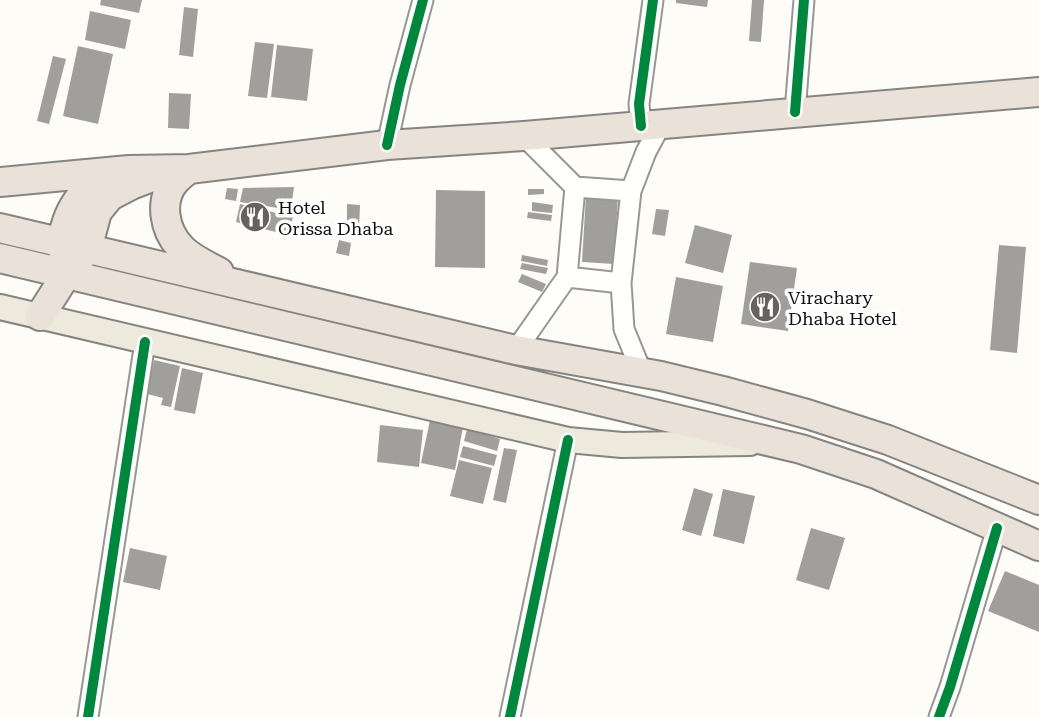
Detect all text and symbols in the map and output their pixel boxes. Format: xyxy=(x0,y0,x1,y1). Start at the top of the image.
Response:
place label: Hotel Orissa Dhaba xyxy=(278,197,393,239)
restaurant icon: Hotel Orissa Dhaba xyxy=(238,200,272,234)
place label: Virachary Dhaba Hotel xyxy=(788,287,897,329)
restaurant icon: Virachary Dhaba Hotel xyxy=(748,290,782,324)

